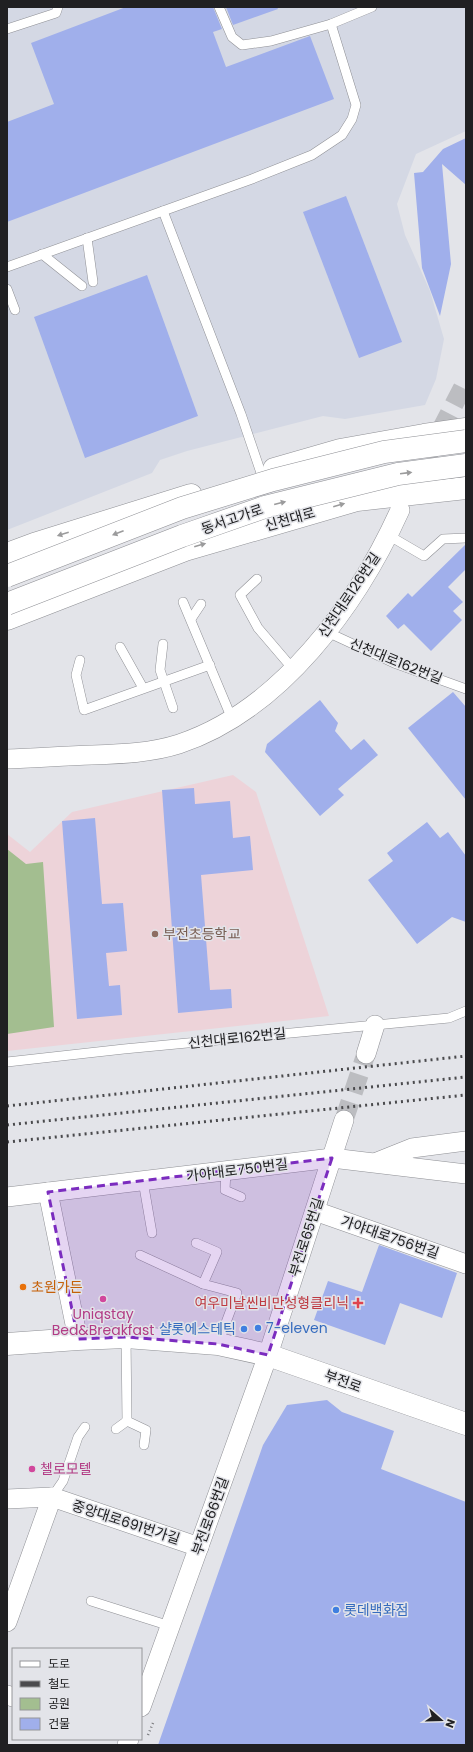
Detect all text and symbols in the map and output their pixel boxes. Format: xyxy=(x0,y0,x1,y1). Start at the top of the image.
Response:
one-way arrow xyxy=(400,469,412,476)
street label: 동서고가로 xyxy=(198,499,266,539)
one-way arrow xyxy=(274,500,286,506)
street label: 신천대로 xyxy=(262,502,318,536)
one-way arrow xyxy=(333,502,345,508)
one-way arrow xyxy=(113,530,124,536)
one-way arrow xyxy=(57,532,69,538)
one-way arrow xyxy=(195,542,207,548)
street label: 신천대로126번길 xyxy=(313,548,385,642)
street label: 신천대로162번길 xyxy=(346,633,446,689)
place label: 부전초등학교 xyxy=(163,924,240,944)
marker: 부전초등학교 xyxy=(150,929,160,939)
street label: 신천대로162번길 xyxy=(187,1023,287,1053)
street label: 가야대로750번길 xyxy=(185,1154,289,1186)
street label: 부전로65번길 xyxy=(284,1195,328,1279)
street label: 가야대로756번길 xyxy=(338,1211,442,1263)
place label: 초원가든 xyxy=(31,1277,83,1297)
marker: 초원가든 xyxy=(18,1282,28,1292)
place label: 여우미날씬비만성형클리닉 xyxy=(194,1293,349,1313)
marker: Uniqstay Bed&Breakfast xyxy=(98,1294,108,1304)
marker: 여우미날씬비만성형클리닉 xyxy=(352,1297,364,1309)
place label: Uniqstay Bed&Breakfast xyxy=(52,1304,154,1340)
place label: 7-eleven xyxy=(266,1318,328,1338)
place label: 샬롯에스테틱 xyxy=(159,1319,236,1339)
marker: 7-eleven xyxy=(253,1323,263,1333)
marker: 샬롯에스테틱 xyxy=(239,1324,249,1334)
street label: 부전로 xyxy=(321,1365,365,1397)
place label: 첼로모텔 xyxy=(40,1459,92,1479)
marker: 첼로모텔 xyxy=(27,1464,37,1474)
street label: 부전로66번길 xyxy=(187,1474,233,1558)
street label: 중앙대로691번가길 xyxy=(69,1495,183,1549)
place label: 롯데백화점 xyxy=(344,1600,408,1620)
marker: 롯데백화점 xyxy=(331,1605,341,1615)
legend xyxy=(12,1648,142,1740)
text: 도로 xyxy=(48,1655,70,1672)
text: 철도 xyxy=(48,1675,70,1692)
text: 공원 xyxy=(48,1695,70,1712)
north arrow xyxy=(421,1700,461,1740)
text: 건물 xyxy=(48,1715,70,1732)
text: N xyxy=(441,1717,459,1730)

